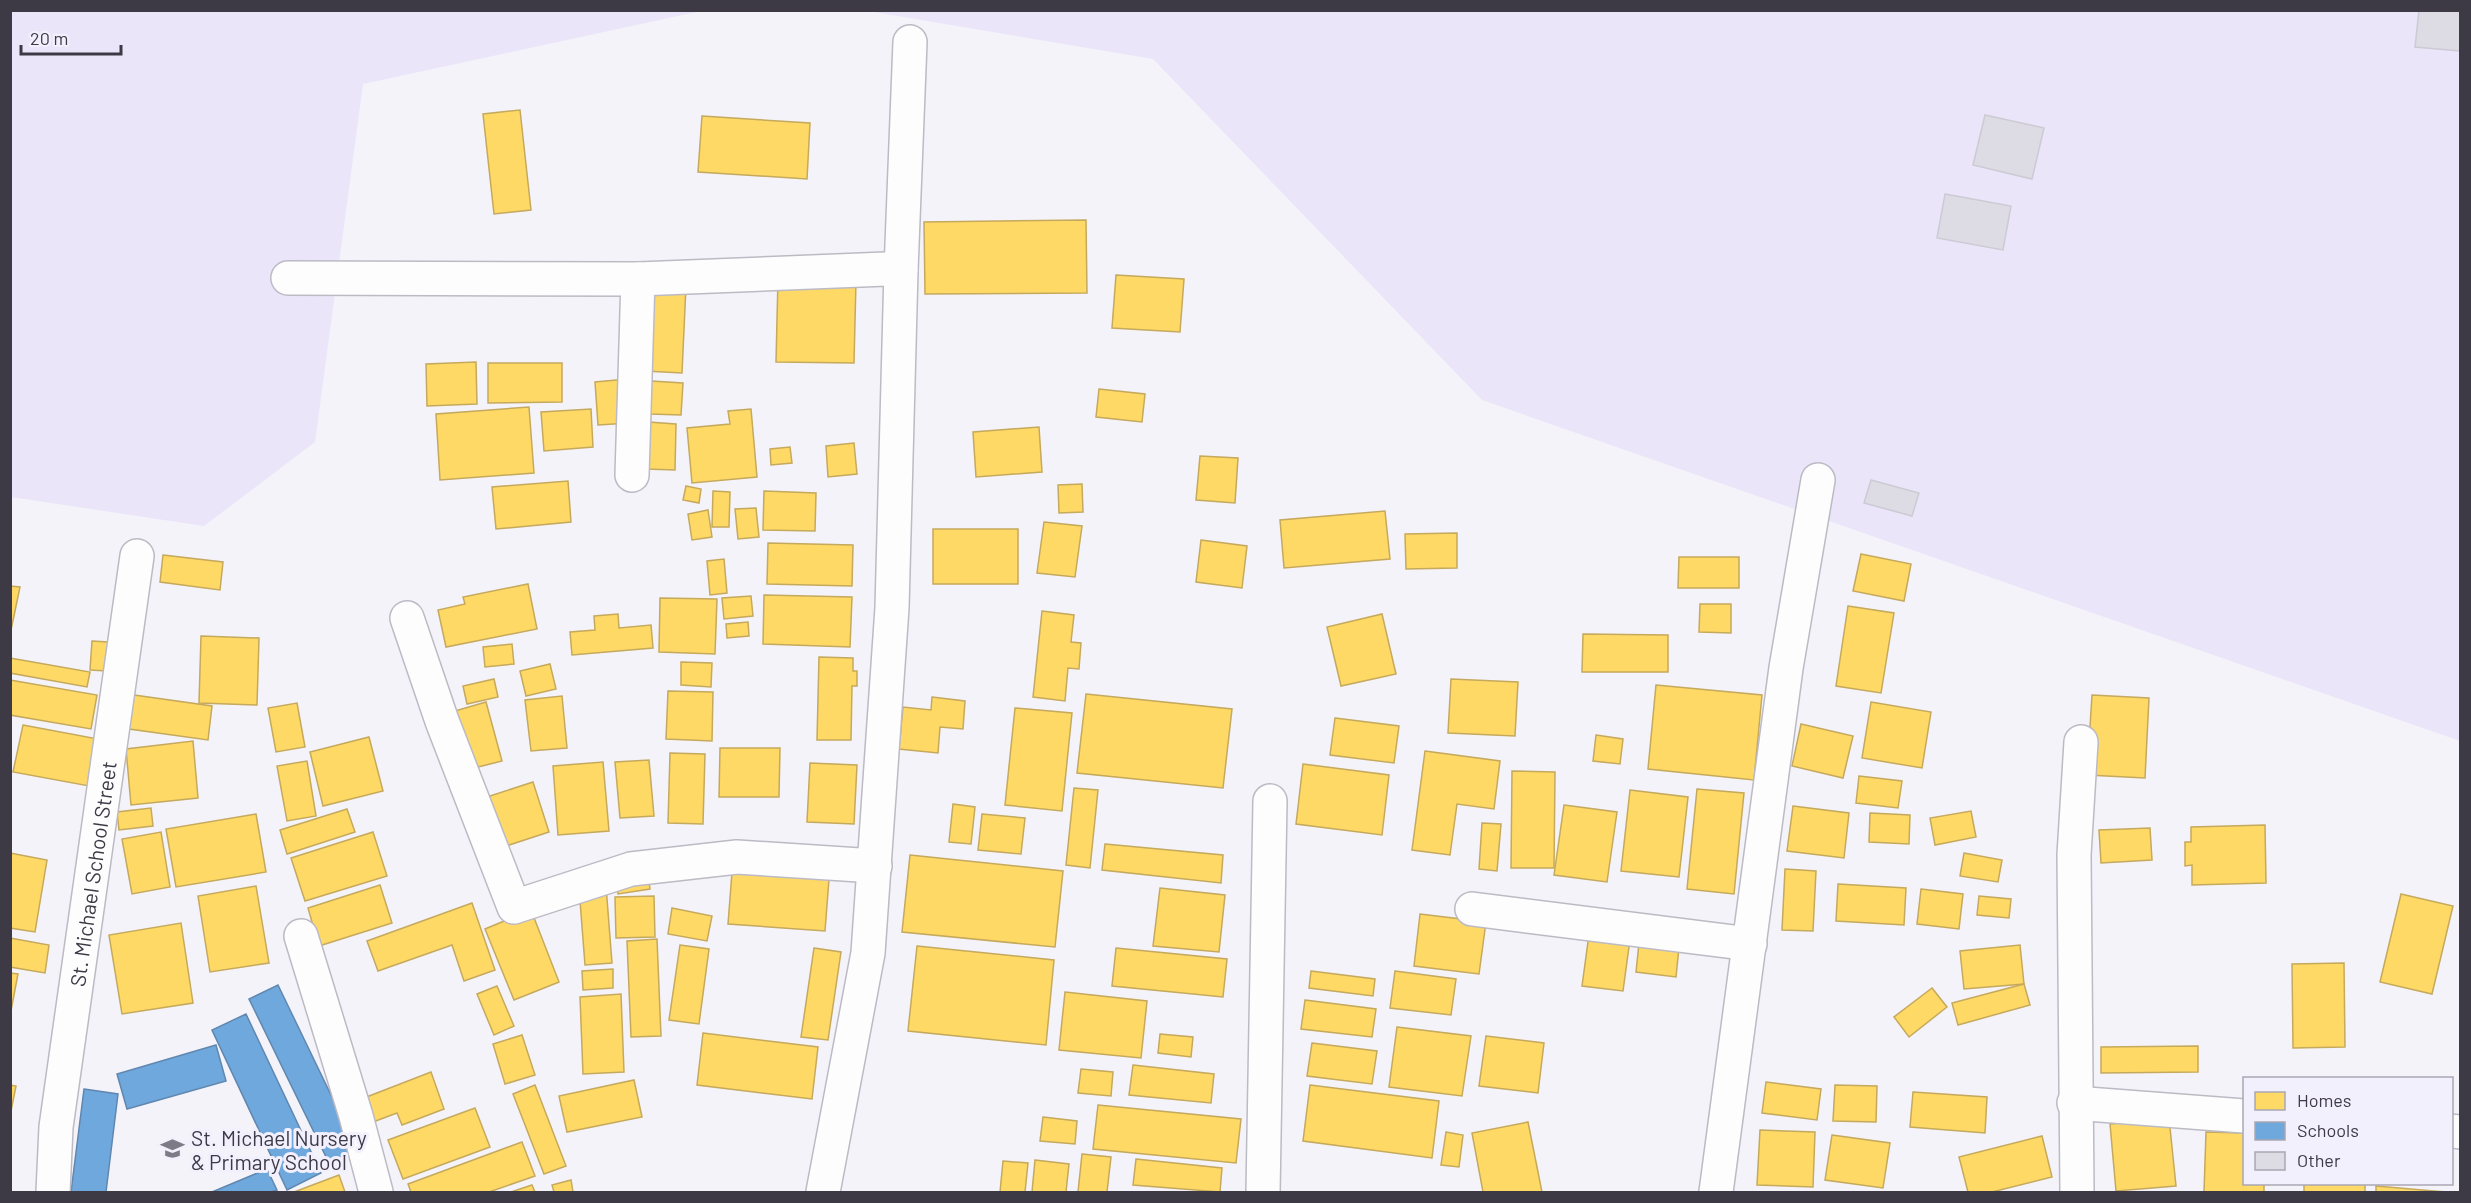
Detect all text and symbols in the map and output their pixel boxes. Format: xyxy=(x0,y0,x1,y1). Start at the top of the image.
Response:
scale bar xyxy=(21,18,122,56)
text: 20 m xyxy=(30,27,68,49)
street label: St. Michael School Street xyxy=(64,759,120,988)
legend xyxy=(2243,1077,2453,1185)
text: Homes xyxy=(2297,1089,2351,1111)
text: Schools xyxy=(2297,1119,2359,1141)
place label: St. Michael Nursery & Primary School xyxy=(191,1125,367,1174)
school or university icon: St. Michael Nursery & Primary School xyxy=(160,1136,186,1162)
text: Other xyxy=(2297,1149,2341,1171)

